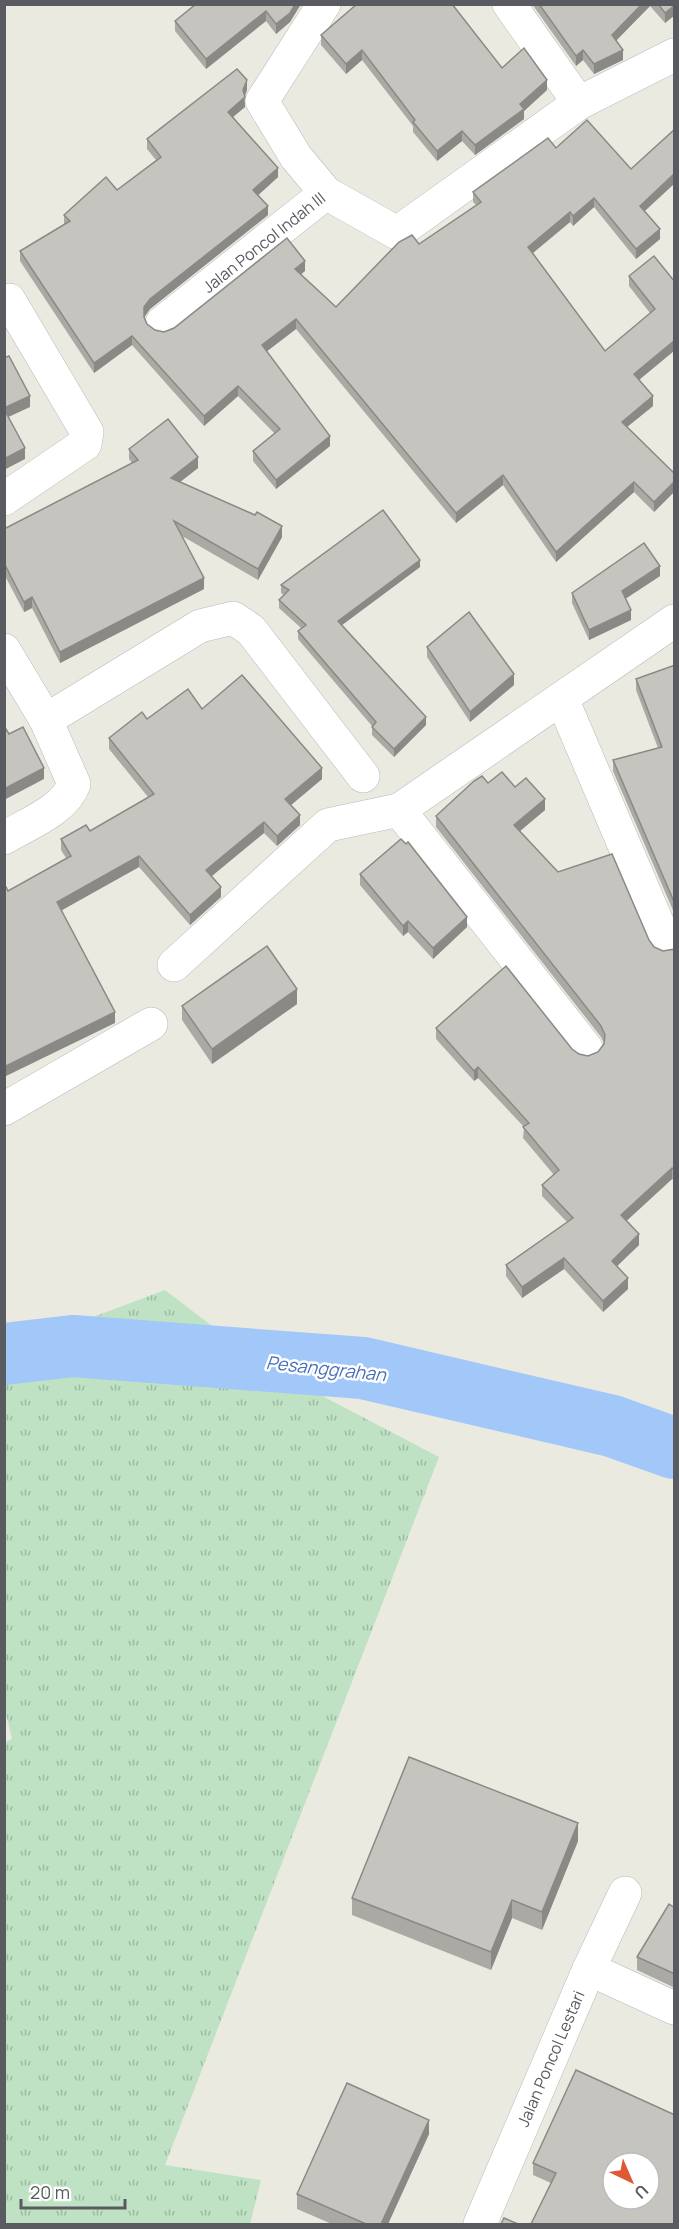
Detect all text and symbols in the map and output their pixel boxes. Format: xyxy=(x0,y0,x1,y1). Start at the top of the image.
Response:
street label: Jalan Poncol Indah III xyxy=(198,187,330,298)
water label: Pesanggrahan xyxy=(265,1350,388,1386)
street label: Jalan Poncol Lestari xyxy=(512,1987,590,2130)
north arrow xyxy=(601,2151,661,2211)
scale bar xyxy=(21,2172,124,2210)
text: 20 m xyxy=(30,2180,70,2204)
text: U xyxy=(630,2180,653,2204)

